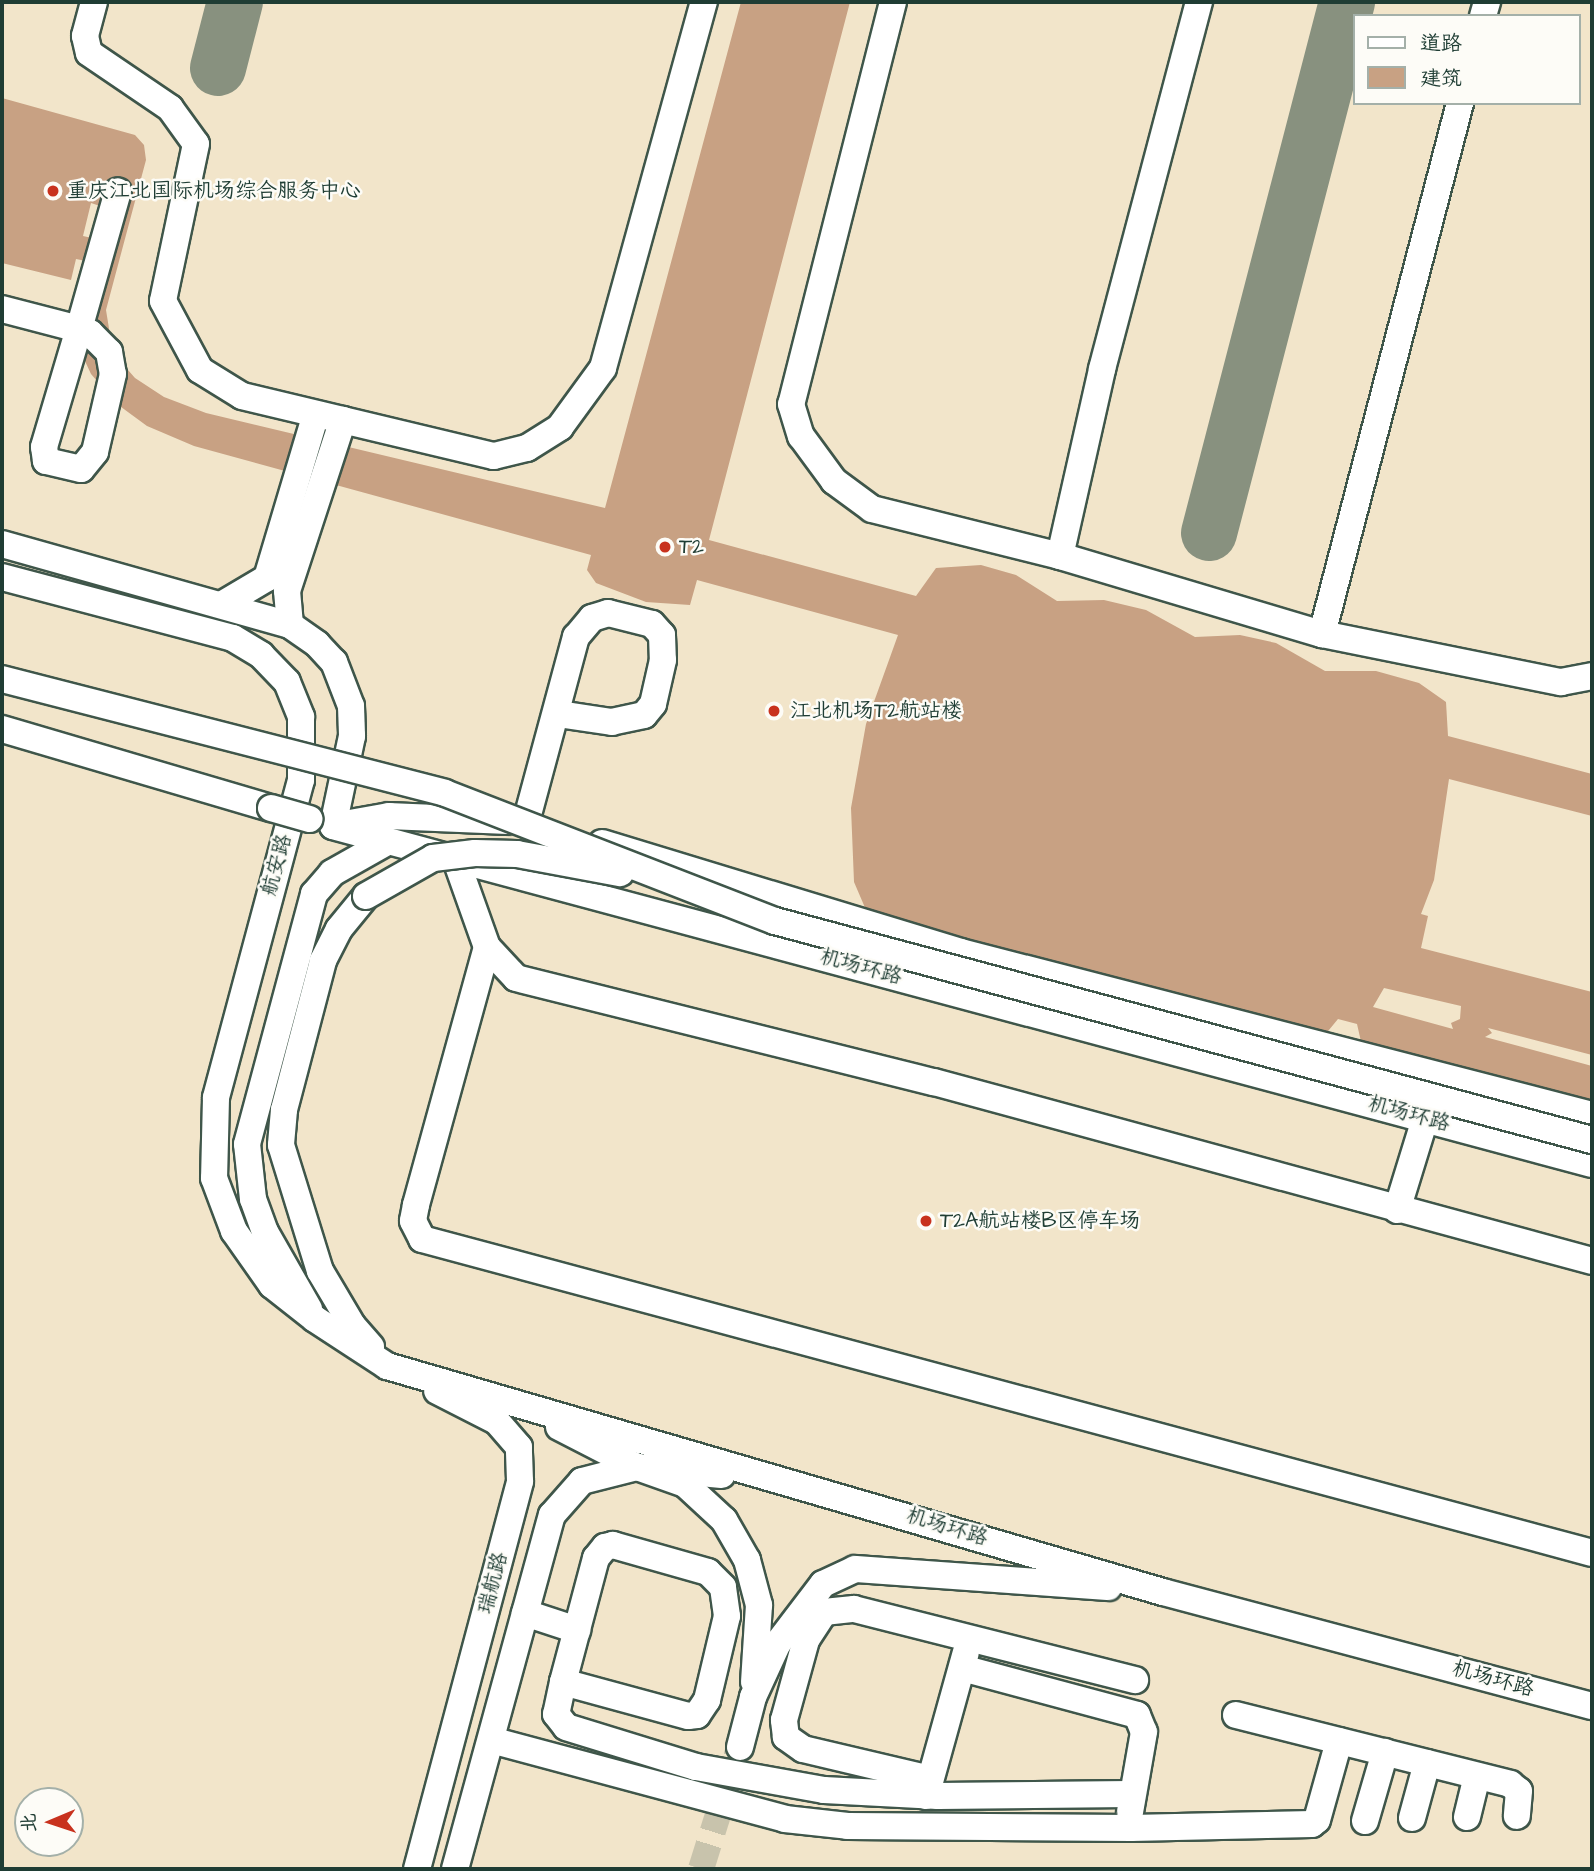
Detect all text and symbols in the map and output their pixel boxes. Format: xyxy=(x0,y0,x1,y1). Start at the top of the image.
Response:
legend xyxy=(1352,14,1580,105)
text: 道路 xyxy=(1420,29,1462,58)
text: 建筑 xyxy=(1420,64,1462,93)
place label: 重庆江北国际机场综合服务中心 xyxy=(67,178,361,204)
marker: 重庆江北国际机场综合服务中心 xyxy=(45,183,61,199)
place label: T2 xyxy=(679,534,704,560)
marker: T2 xyxy=(657,539,673,555)
place label: 江北机场T2航站楼 xyxy=(790,698,962,724)
marker: 江北机场T2航站楼 xyxy=(764,701,784,721)
street label: 航安路 xyxy=(257,831,297,899)
street label: 机场环路 xyxy=(817,944,905,990)
street label: 机场环路 xyxy=(1365,1091,1453,1137)
place label: T2A航站楼B区停车场 xyxy=(940,1208,1140,1234)
marker: T2A航站楼B区停车场 xyxy=(918,1213,934,1229)
street label: 机场环路 xyxy=(903,1503,991,1551)
street label: 瑞航路 xyxy=(473,1549,513,1617)
street label: 机场环路 xyxy=(1449,1656,1537,1702)
north arrow xyxy=(14,1787,84,1857)
text: 北 xyxy=(16,1813,43,1833)

